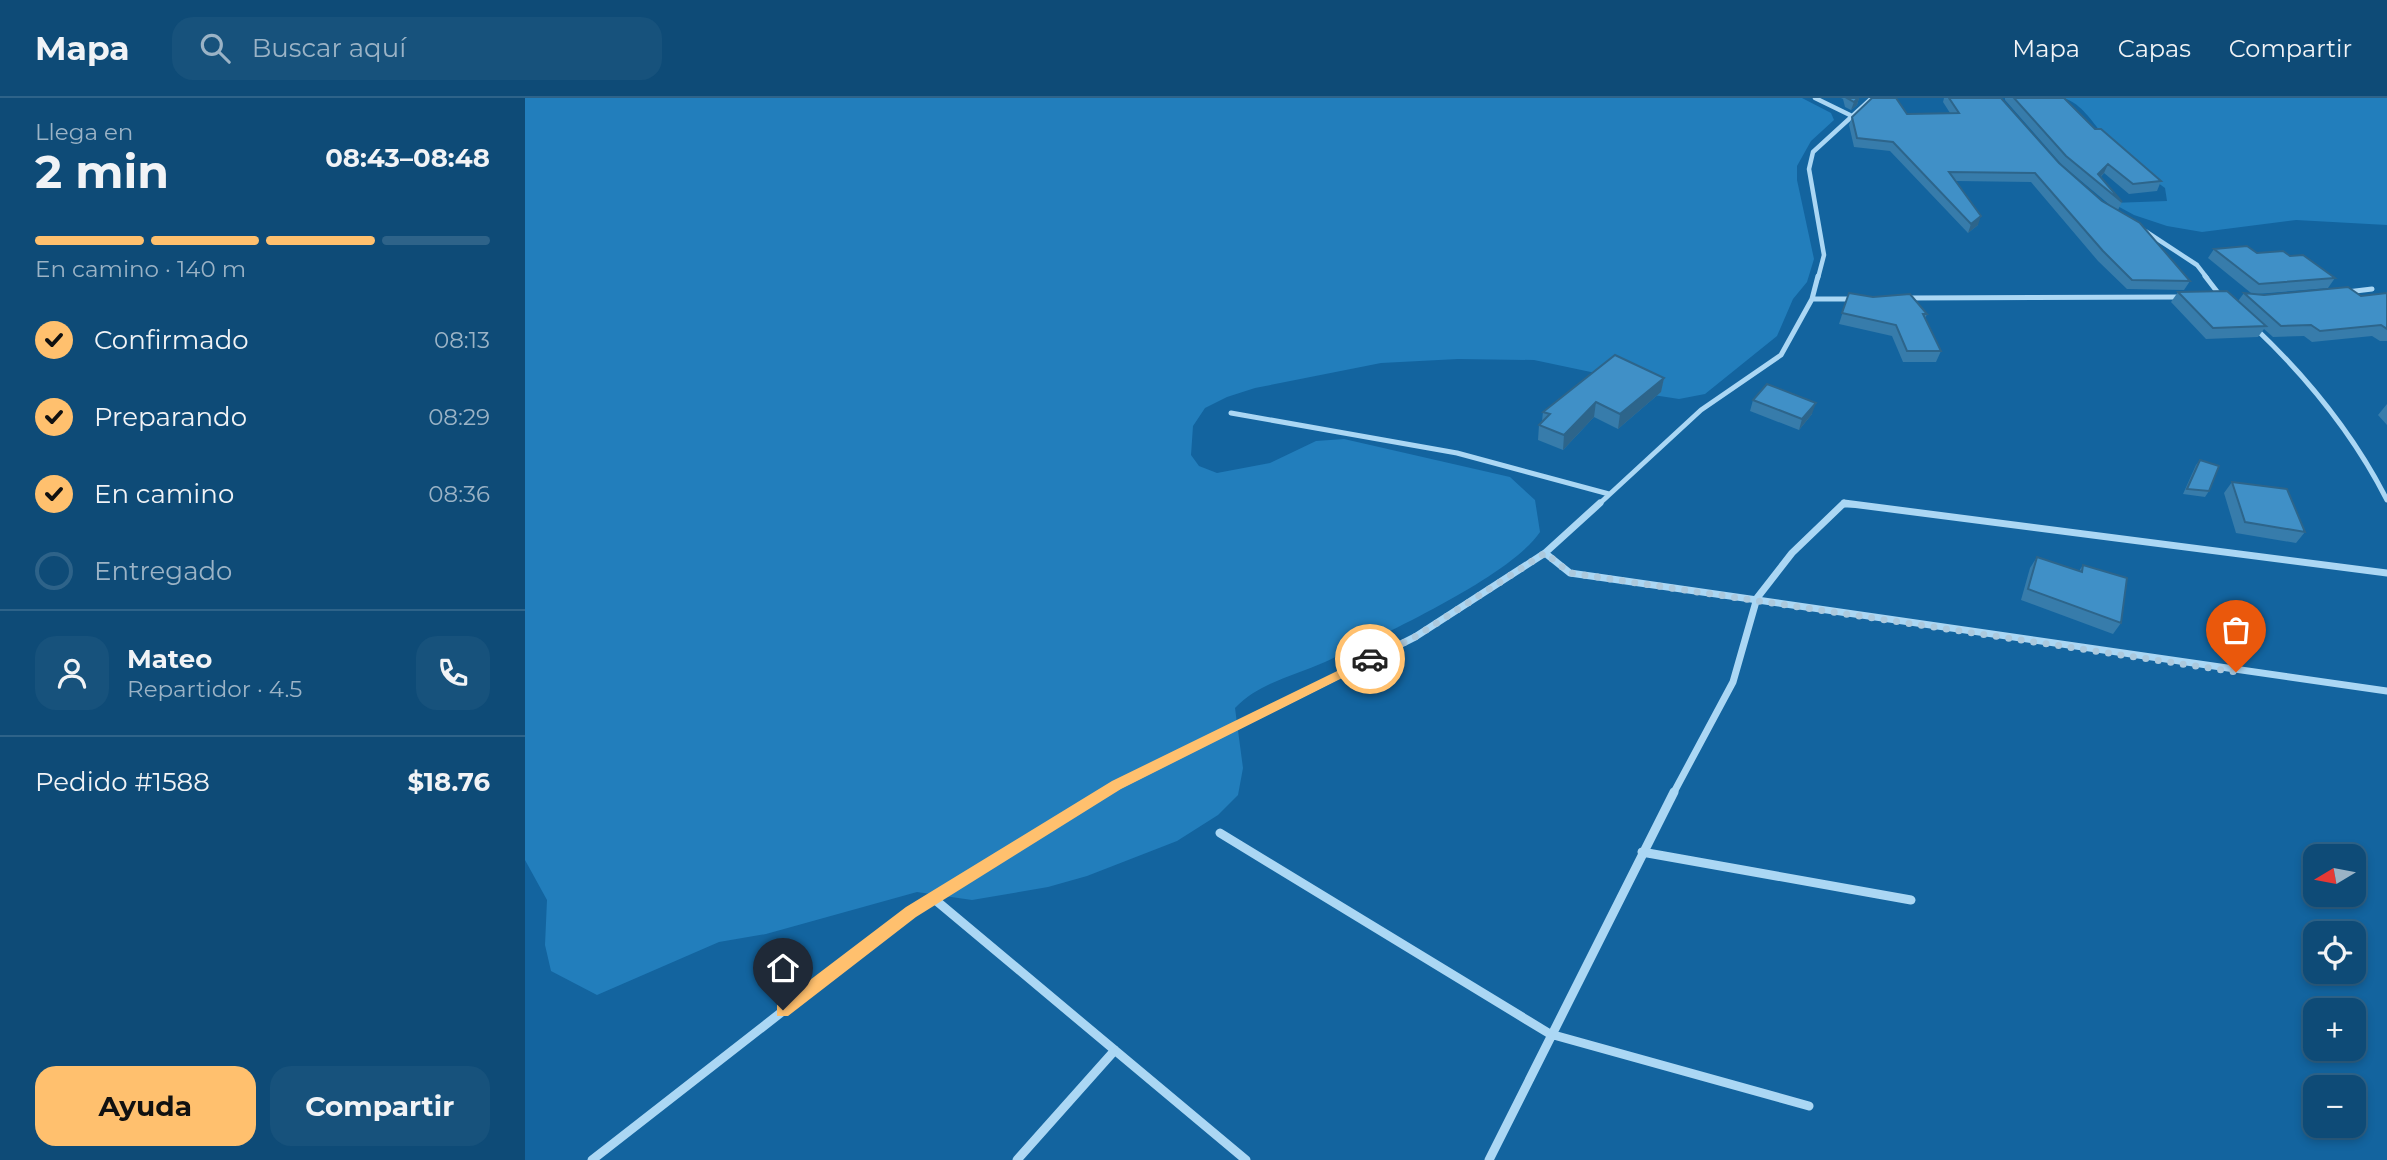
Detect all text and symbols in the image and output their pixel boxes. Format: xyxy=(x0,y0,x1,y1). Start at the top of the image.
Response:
search box xyxy=(172,17,662,80)
text: Mapa xyxy=(35,28,130,68)
icon: search xyxy=(196,29,234,67)
text: Buscar aquí xyxy=(252,32,406,64)
text: Mapa xyxy=(2012,34,2080,63)
text: Capas xyxy=(2118,34,2191,63)
text: Compartir xyxy=(2229,34,2352,63)
text: Llega en xyxy=(35,118,133,146)
text: 08:43–08:48 xyxy=(325,142,490,174)
text: 2 min xyxy=(35,143,169,200)
text: En camino · 140 m xyxy=(35,255,246,283)
icon: check xyxy=(35,321,73,359)
text: Confirmado xyxy=(94,324,249,356)
text: 08:13 xyxy=(434,326,490,354)
icon: check xyxy=(35,398,73,436)
text: Preparando xyxy=(94,401,247,433)
text: 08:29 xyxy=(428,403,490,431)
icon: check xyxy=(35,475,73,513)
text: En camino xyxy=(94,478,234,510)
text: 08:36 xyxy=(428,480,490,508)
text: Entregado xyxy=(94,555,232,587)
pin xyxy=(2206,600,2266,672)
icon: bag xyxy=(2217,611,2255,649)
courier xyxy=(1335,624,1405,694)
button: person xyxy=(35,636,109,710)
button: phone xyxy=(416,636,490,710)
icon: car xyxy=(1351,640,1389,678)
text: Mateo xyxy=(127,643,212,675)
text: Repartidor · 4.5 xyxy=(127,675,302,703)
text: Pedido #1588 xyxy=(35,766,210,798)
text: $18.76 xyxy=(408,766,490,798)
north arrow xyxy=(2303,844,2366,906)
map controls xyxy=(2303,844,2366,1138)
button: locate xyxy=(2303,921,2366,984)
pin xyxy=(753,938,813,1010)
icon: home xyxy=(764,949,802,987)
button: + xyxy=(2303,998,2366,1061)
button: Ayuda xyxy=(35,1066,256,1146)
button: Compartir xyxy=(270,1066,490,1146)
button: − xyxy=(2303,1075,2366,1138)

